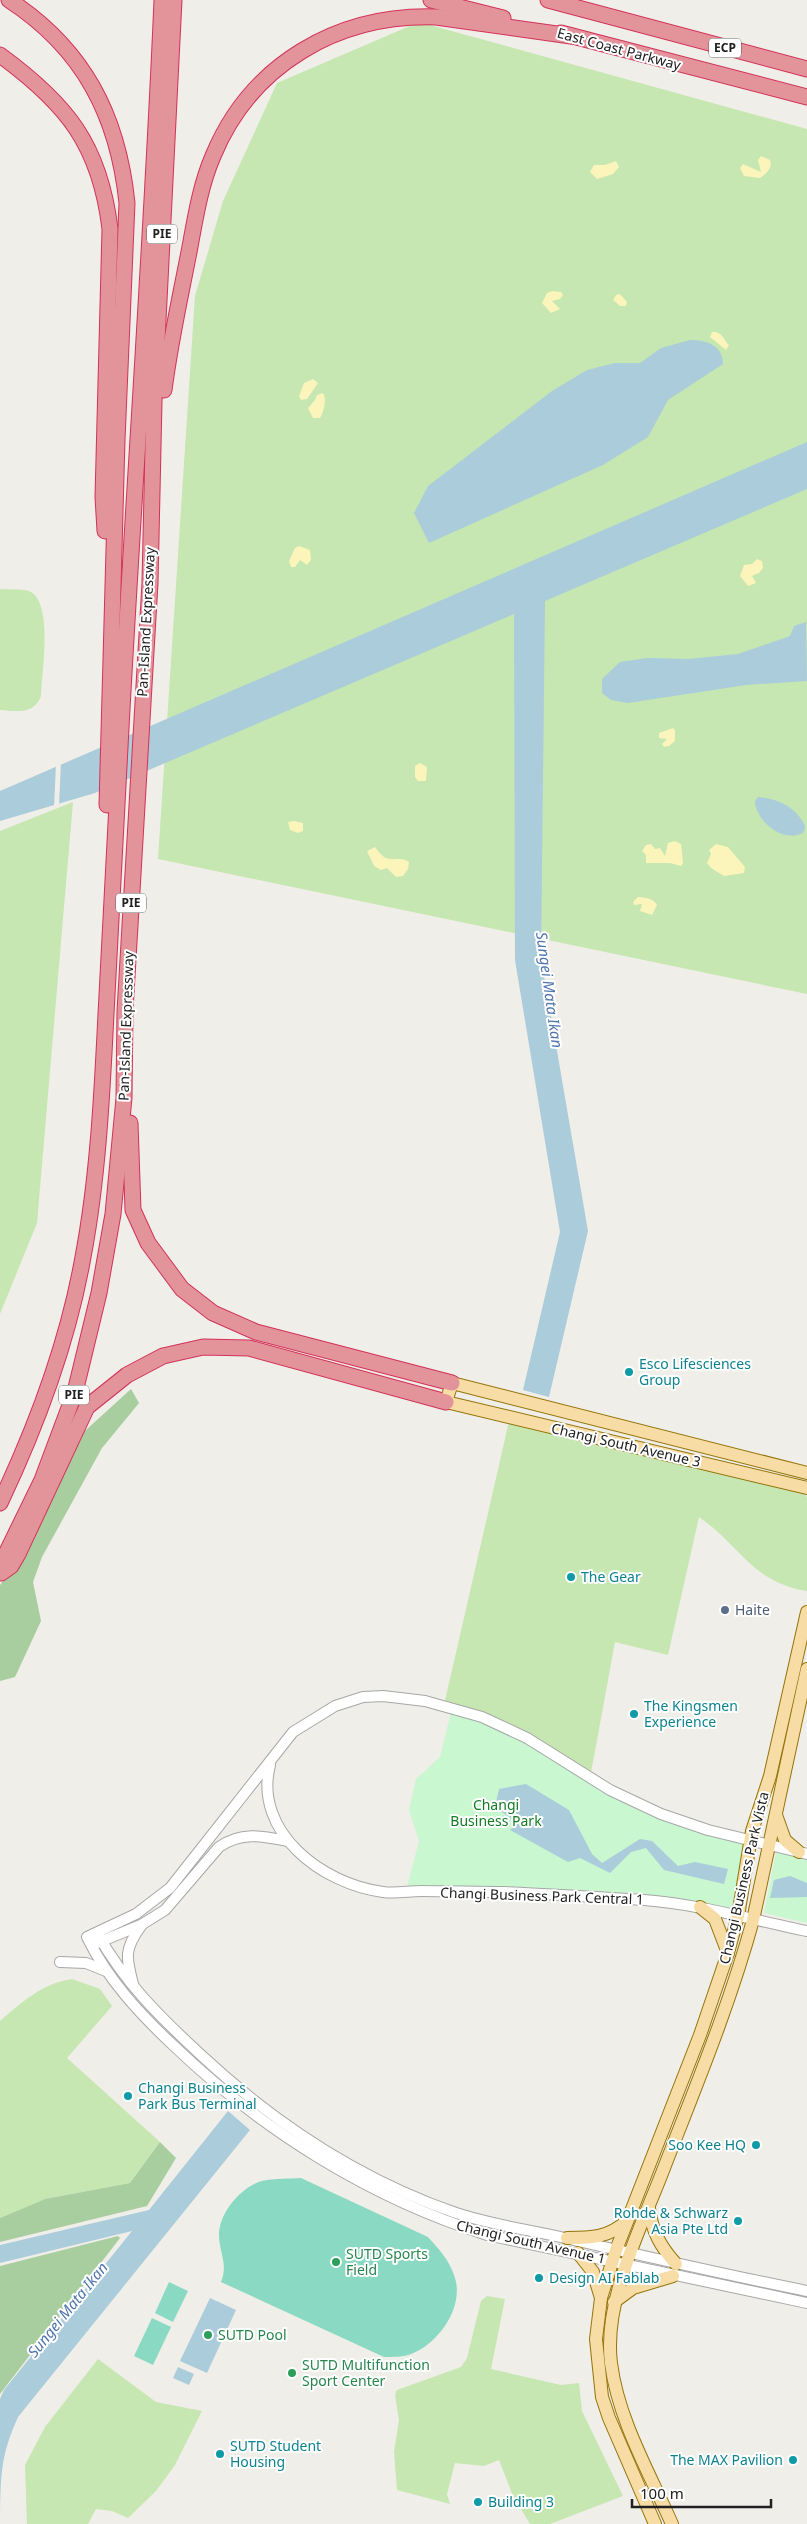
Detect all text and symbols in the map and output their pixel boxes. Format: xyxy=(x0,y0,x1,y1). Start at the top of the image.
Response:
street label: East Coast Parkway xyxy=(555,23,684,74)
road number: ECP xyxy=(709,38,741,58)
road number: PIE xyxy=(147,224,177,243)
street label: Pan-Island Expressway xyxy=(132,546,159,697)
road number: PIE xyxy=(116,894,146,912)
water label: Sungei Mata Ikan xyxy=(532,931,568,1049)
street label: Pan-Island Expressway xyxy=(113,950,138,1101)
place label: Esco Lifesciences Group xyxy=(639,1354,751,1389)
marker: Esco Lifesciences Group xyxy=(623,1366,635,1378)
road number: PIE xyxy=(59,1386,89,1404)
street label: Changi South Avenue 3 xyxy=(550,1418,703,1471)
place label: The Gear xyxy=(581,1567,641,1586)
marker: The Gear xyxy=(565,1571,577,1583)
place label: Haite xyxy=(735,1600,770,1619)
marker: Haite xyxy=(719,1604,731,1616)
place label: The Kingsmen Experience xyxy=(644,1696,738,1731)
marker: The Kingsmen Experience xyxy=(628,1708,640,1720)
street label: Changi Business Park Vista xyxy=(714,1790,773,1966)
park label: Changi Business Park xyxy=(450,1795,542,1830)
street label: Changi Business Park Central 1 xyxy=(440,1882,644,1909)
place label: Changi Business Park Bus Terminal xyxy=(138,2078,257,2113)
marker: Changi Business Park Bus Terminal xyxy=(122,2090,134,2102)
place label: Soo Kee HQ xyxy=(668,2135,746,2154)
marker: Soo Kee HQ xyxy=(750,2139,762,2151)
place label: Rohde & Schwarz Asia Pte Ltd xyxy=(614,2203,728,2238)
street label: Changi South Avenue 1 xyxy=(455,2215,608,2268)
marker: Rohde & Schwarz Asia Pte Ltd xyxy=(732,2215,744,2227)
place label: SUTD Sports Field xyxy=(346,2244,428,2279)
marker: SUTD Sports Field xyxy=(330,2256,342,2268)
water label: Sungei Mata Ikan xyxy=(23,2258,112,2361)
place label: Design AI Fablab xyxy=(549,2268,659,2287)
marker: Design AI Fablab xyxy=(533,2272,545,2284)
place label: SUTD Pool xyxy=(218,2325,287,2344)
marker: SUTD Pool xyxy=(202,2329,214,2341)
place label: SUTD Multifunction Sport Center xyxy=(302,2355,430,2390)
marker: SUTD Multifunction Sport Center xyxy=(286,2367,298,2379)
place label: SUTD Student Housing xyxy=(230,2436,321,2471)
marker: SUTD Student Housing xyxy=(214,2448,226,2460)
place label: The MAX Pavilion xyxy=(670,2450,783,2469)
marker: The MAX Pavilion xyxy=(787,2454,799,2466)
scale bar xyxy=(632,2476,771,2508)
text: 100 m xyxy=(640,2483,684,2503)
place label: Building 3 xyxy=(488,2492,554,2511)
marker: Building 3 xyxy=(472,2496,484,2508)

